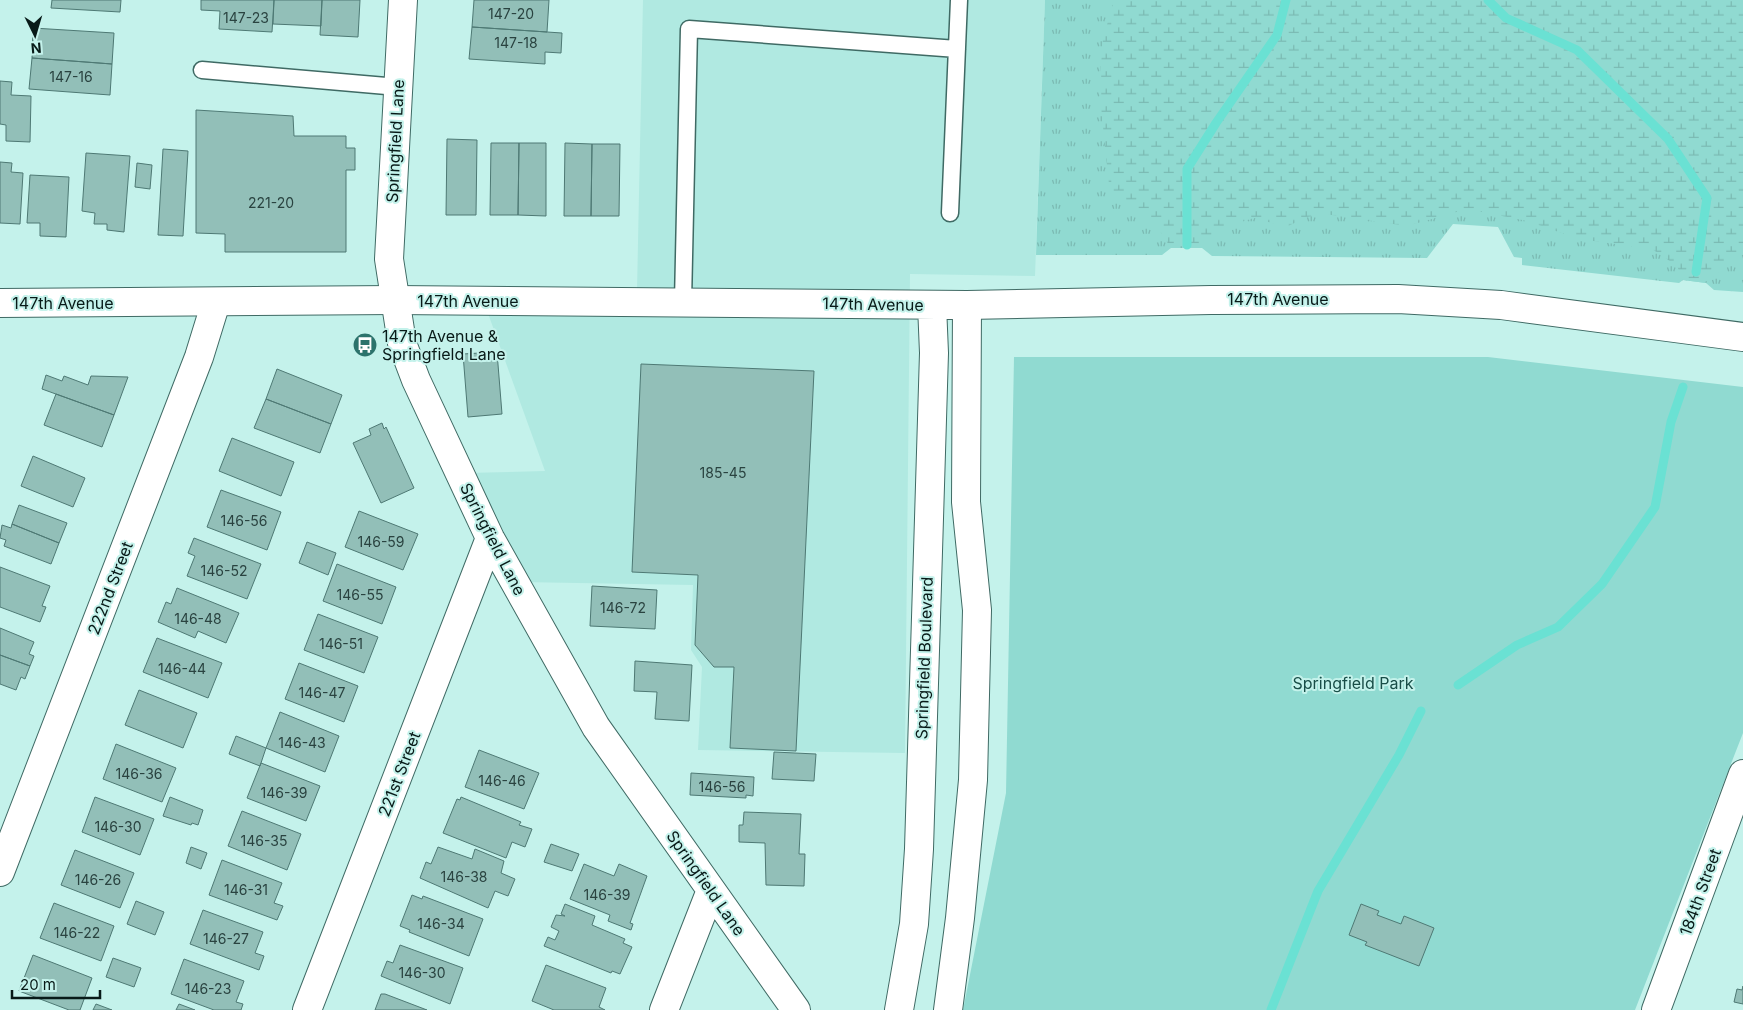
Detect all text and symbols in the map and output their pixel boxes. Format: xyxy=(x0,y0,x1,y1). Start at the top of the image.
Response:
house number: 147-20 xyxy=(488,5,534,22)
house number: 147-23 xyxy=(223,9,269,26)
north arrow xyxy=(10,10,60,60)
house number: 147-18 xyxy=(494,34,538,51)
text: N xyxy=(30,40,42,57)
house number: 147-16 xyxy=(49,68,93,85)
street label: Springfield Lane xyxy=(382,79,408,203)
house number: 221-20 xyxy=(248,194,294,211)
street label: 147th Avenue xyxy=(1227,289,1329,309)
street label: 147th Avenue xyxy=(417,291,519,311)
street label: 147th Avenue xyxy=(12,293,114,313)
street label: 147th Avenue xyxy=(822,293,924,315)
place label: 147th Avenue & Springfield Lane xyxy=(382,326,506,364)
bus stop icon: 147th Avenue & Springfield Lane xyxy=(352,332,378,358)
house number: 185-45 xyxy=(700,464,746,481)
street label: Springfield Lane xyxy=(456,479,530,599)
house number: 146-56 xyxy=(220,512,268,529)
house number: 146-59 xyxy=(357,533,405,550)
street label: 222nd Street xyxy=(83,539,137,637)
house number: 146-52 xyxy=(201,562,247,579)
street label: Springfield Boulevard xyxy=(911,576,937,740)
house number: 146-55 xyxy=(337,586,383,603)
house number: 146-72 xyxy=(600,599,646,616)
house number: 146-48 xyxy=(174,610,222,627)
house number: 146-51 xyxy=(319,635,363,652)
house number: 146-44 xyxy=(158,660,206,677)
park label: Springfield Park xyxy=(1292,673,1414,693)
house number: 146-47 xyxy=(299,684,345,701)
street label: 221st Street xyxy=(374,729,424,819)
house number: 146-43 xyxy=(278,734,326,751)
house number: 146-36 xyxy=(115,765,163,782)
house number: 146-46 xyxy=(478,772,526,789)
house number: 146-56 xyxy=(698,778,746,795)
house number: 146-39 xyxy=(260,784,308,801)
house number: 146-30 xyxy=(94,818,142,835)
street label: Springfield Lane xyxy=(662,827,750,939)
house number: 146-35 xyxy=(241,832,287,849)
street label: 184th Street xyxy=(1675,846,1725,938)
house number: 146-38 xyxy=(440,868,488,885)
house number: 146-26 xyxy=(75,871,121,888)
house number: 146-31 xyxy=(224,881,268,898)
house number: 146-39 xyxy=(583,886,631,903)
house number: 146-34 xyxy=(417,915,465,932)
house number: 146-22 xyxy=(54,924,100,941)
house number: 146-27 xyxy=(203,930,249,947)
house number: 146-30 xyxy=(398,964,446,981)
scale bar xyxy=(12,968,100,1000)
text: 20 m xyxy=(20,975,56,994)
house number: 146-23 xyxy=(185,980,231,997)

